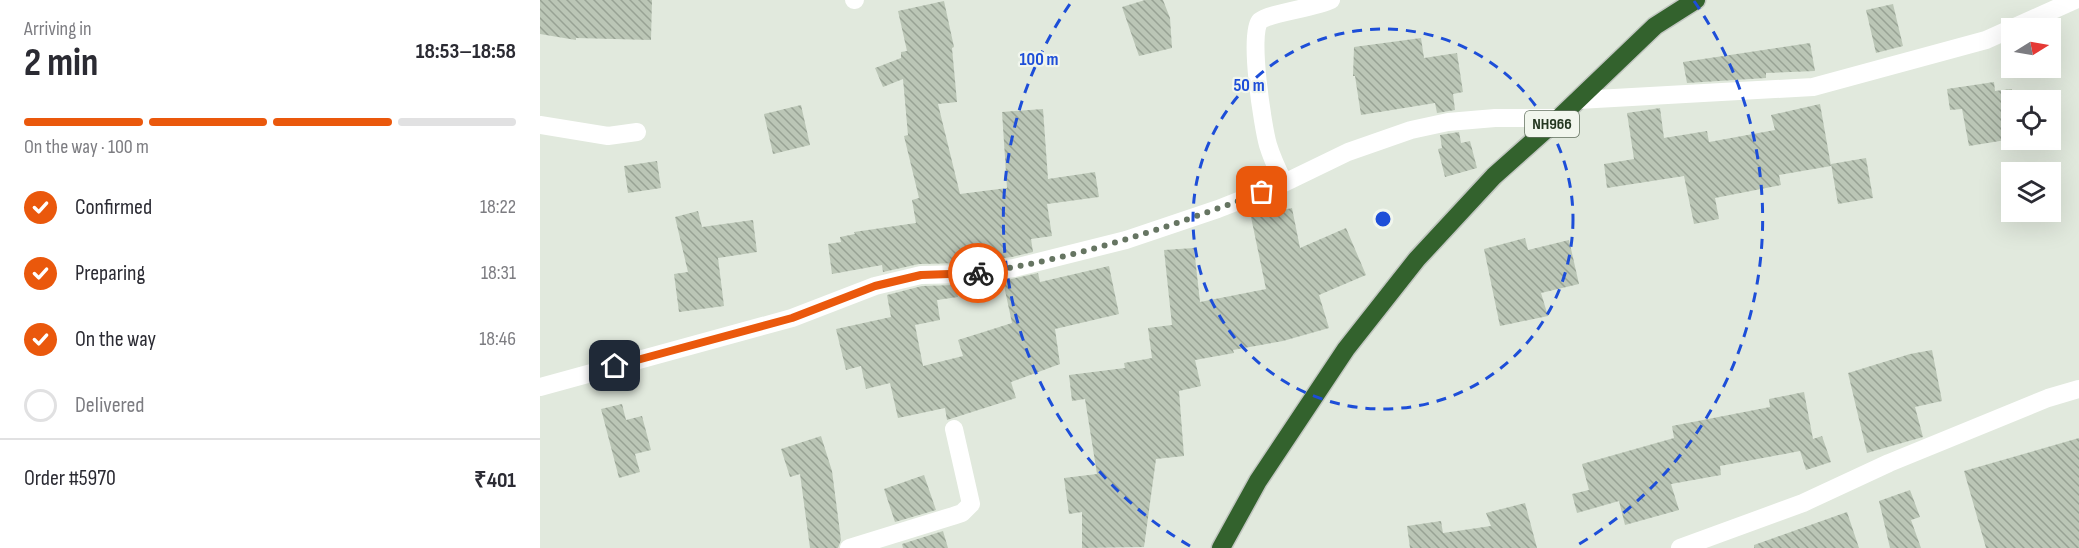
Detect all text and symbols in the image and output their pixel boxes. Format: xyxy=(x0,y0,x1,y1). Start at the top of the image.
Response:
text: Arriving in xyxy=(24,17,92,41)
north arrow xyxy=(2001,18,2061,78)
map controls xyxy=(2001,18,2061,222)
text: 18:53–18:58 xyxy=(416,38,516,65)
text: 2 min xyxy=(24,40,98,87)
text: 100 m xyxy=(1020,49,1059,70)
text: 50 m xyxy=(1233,75,1265,96)
button: locate xyxy=(2001,90,2061,150)
road number: NH966 xyxy=(1525,111,1579,137)
text: On the way · 100 m xyxy=(24,135,149,159)
button: layers xyxy=(2001,162,2061,222)
pin xyxy=(1236,166,1287,217)
icon: bag xyxy=(1245,175,1278,208)
icon: check xyxy=(24,191,57,224)
text: Confirmed xyxy=(75,194,152,221)
text: 18:22 xyxy=(480,195,516,219)
centre of rings xyxy=(1373,209,1393,229)
courier xyxy=(948,243,1008,303)
icon: check xyxy=(24,257,57,290)
icon: bike xyxy=(962,257,995,290)
text: Preparing xyxy=(75,260,145,287)
text: 18:31 xyxy=(481,261,516,285)
icon: check xyxy=(24,323,57,356)
text: On the way xyxy=(75,326,156,353)
text: 18:46 xyxy=(479,327,516,351)
pin xyxy=(589,340,640,391)
icon: home xyxy=(598,349,631,382)
text: Delivered xyxy=(75,392,144,419)
text: Order #5970 xyxy=(24,465,116,492)
text: ₹401 xyxy=(474,467,516,494)

